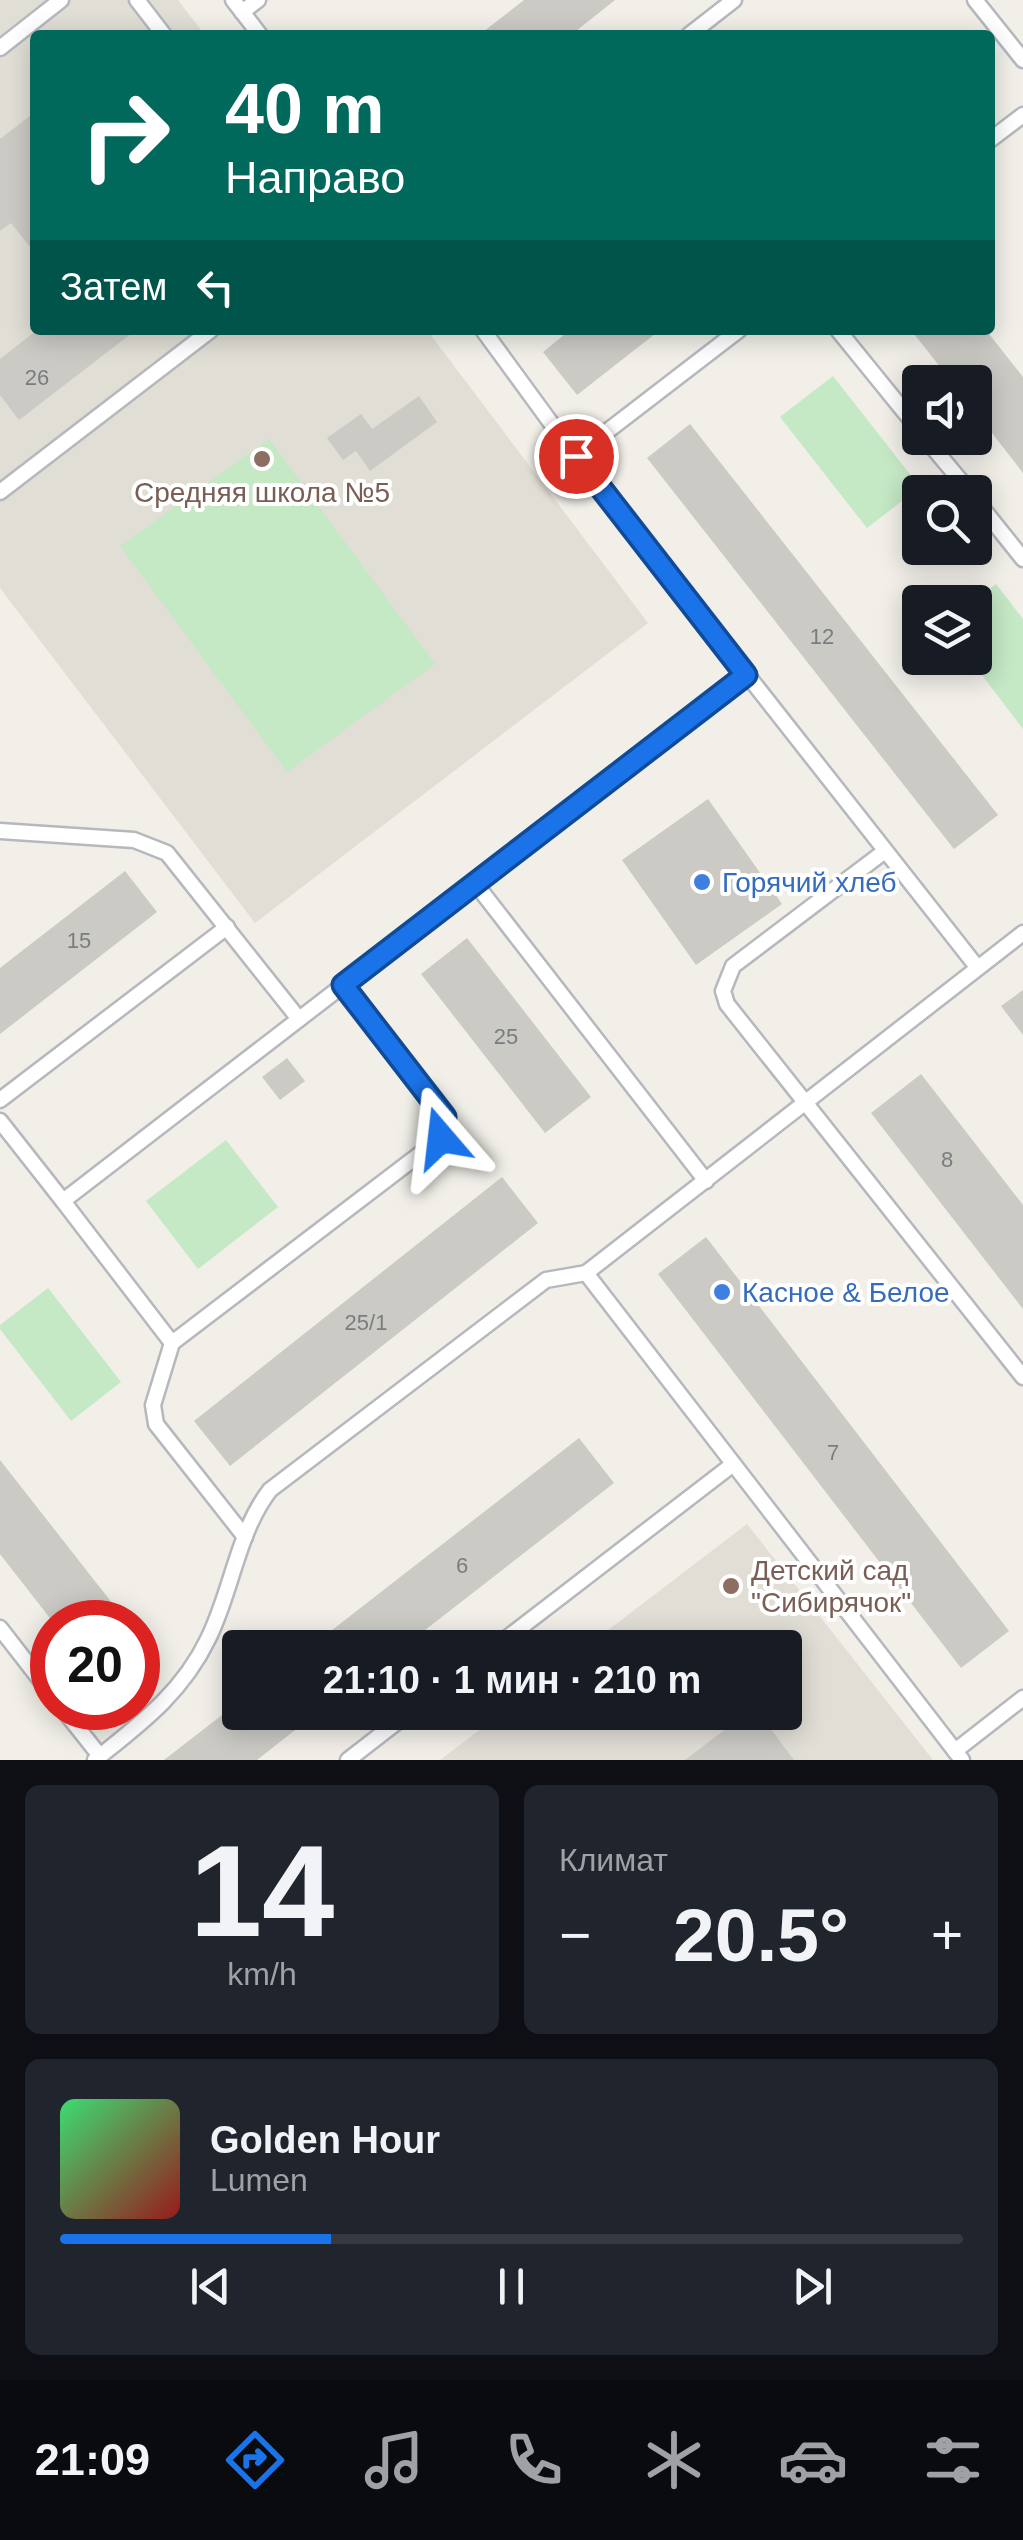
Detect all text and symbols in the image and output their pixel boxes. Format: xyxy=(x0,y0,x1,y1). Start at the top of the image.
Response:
icon: right xyxy=(60,70,190,200)
text: 40 m xyxy=(225,70,385,148)
text: Направо xyxy=(225,152,405,203)
icon: left xyxy=(188,260,243,315)
text: Затем xyxy=(60,266,168,308)
house number: 26 xyxy=(25,365,49,390)
map controls xyxy=(902,365,992,675)
button: sound xyxy=(902,365,992,455)
pin xyxy=(534,414,619,499)
icon: arrive xyxy=(549,429,604,484)
marker: Средняя школа №5 xyxy=(251,448,273,470)
button: search xyxy=(902,475,992,565)
place label: Средняя школа №5 xyxy=(134,477,390,508)
button: layers xyxy=(902,585,992,675)
house number: 12 xyxy=(810,624,834,649)
place label: Горячий хлеб xyxy=(722,867,897,898)
marker: Горячий хлеб xyxy=(691,871,713,893)
house number: 15 xyxy=(67,928,91,953)
house number: 25 xyxy=(494,1024,518,1049)
position arrow xyxy=(389,1086,493,1190)
house number: 8 xyxy=(941,1147,953,1172)
place label: Касное & Белое xyxy=(742,1277,950,1308)
marker: Касное & Белое xyxy=(711,1281,733,1303)
house number: 25/1 xyxy=(345,1310,387,1335)
house number: 7 xyxy=(827,1440,839,1465)
house number: 6 xyxy=(456,1553,468,1578)
place label: Детский сад "Сибирячок" xyxy=(751,1555,911,1618)
marker: Детский сад "Сибирячок" xyxy=(720,1575,742,1597)
speed limit sign: 20 xyxy=(30,1600,160,1730)
text: 21:10 · 1 мин · 210 m xyxy=(323,1659,701,1701)
text: 14 xyxy=(190,1818,334,1964)
text: Климат xyxy=(559,1842,668,1878)
text: 20.5° xyxy=(673,1893,849,1977)
text: − xyxy=(559,1904,591,1966)
text: + xyxy=(931,1904,963,1966)
text: km/h xyxy=(227,1956,297,1992)
text: Golden Hour xyxy=(210,2119,440,2161)
text: Lumen xyxy=(210,2162,308,2198)
icon: previous xyxy=(183,2259,238,2314)
icon: pause xyxy=(484,2259,539,2314)
icon: next xyxy=(785,2259,840,2314)
icon: directions xyxy=(220,2425,290,2495)
icon: music xyxy=(359,2425,429,2495)
icon: phone xyxy=(499,2425,569,2495)
icon: climate xyxy=(639,2425,709,2495)
icon: car xyxy=(778,2425,848,2495)
icon: filters xyxy=(918,2425,988,2495)
text: 21:09 xyxy=(35,2434,150,2485)

